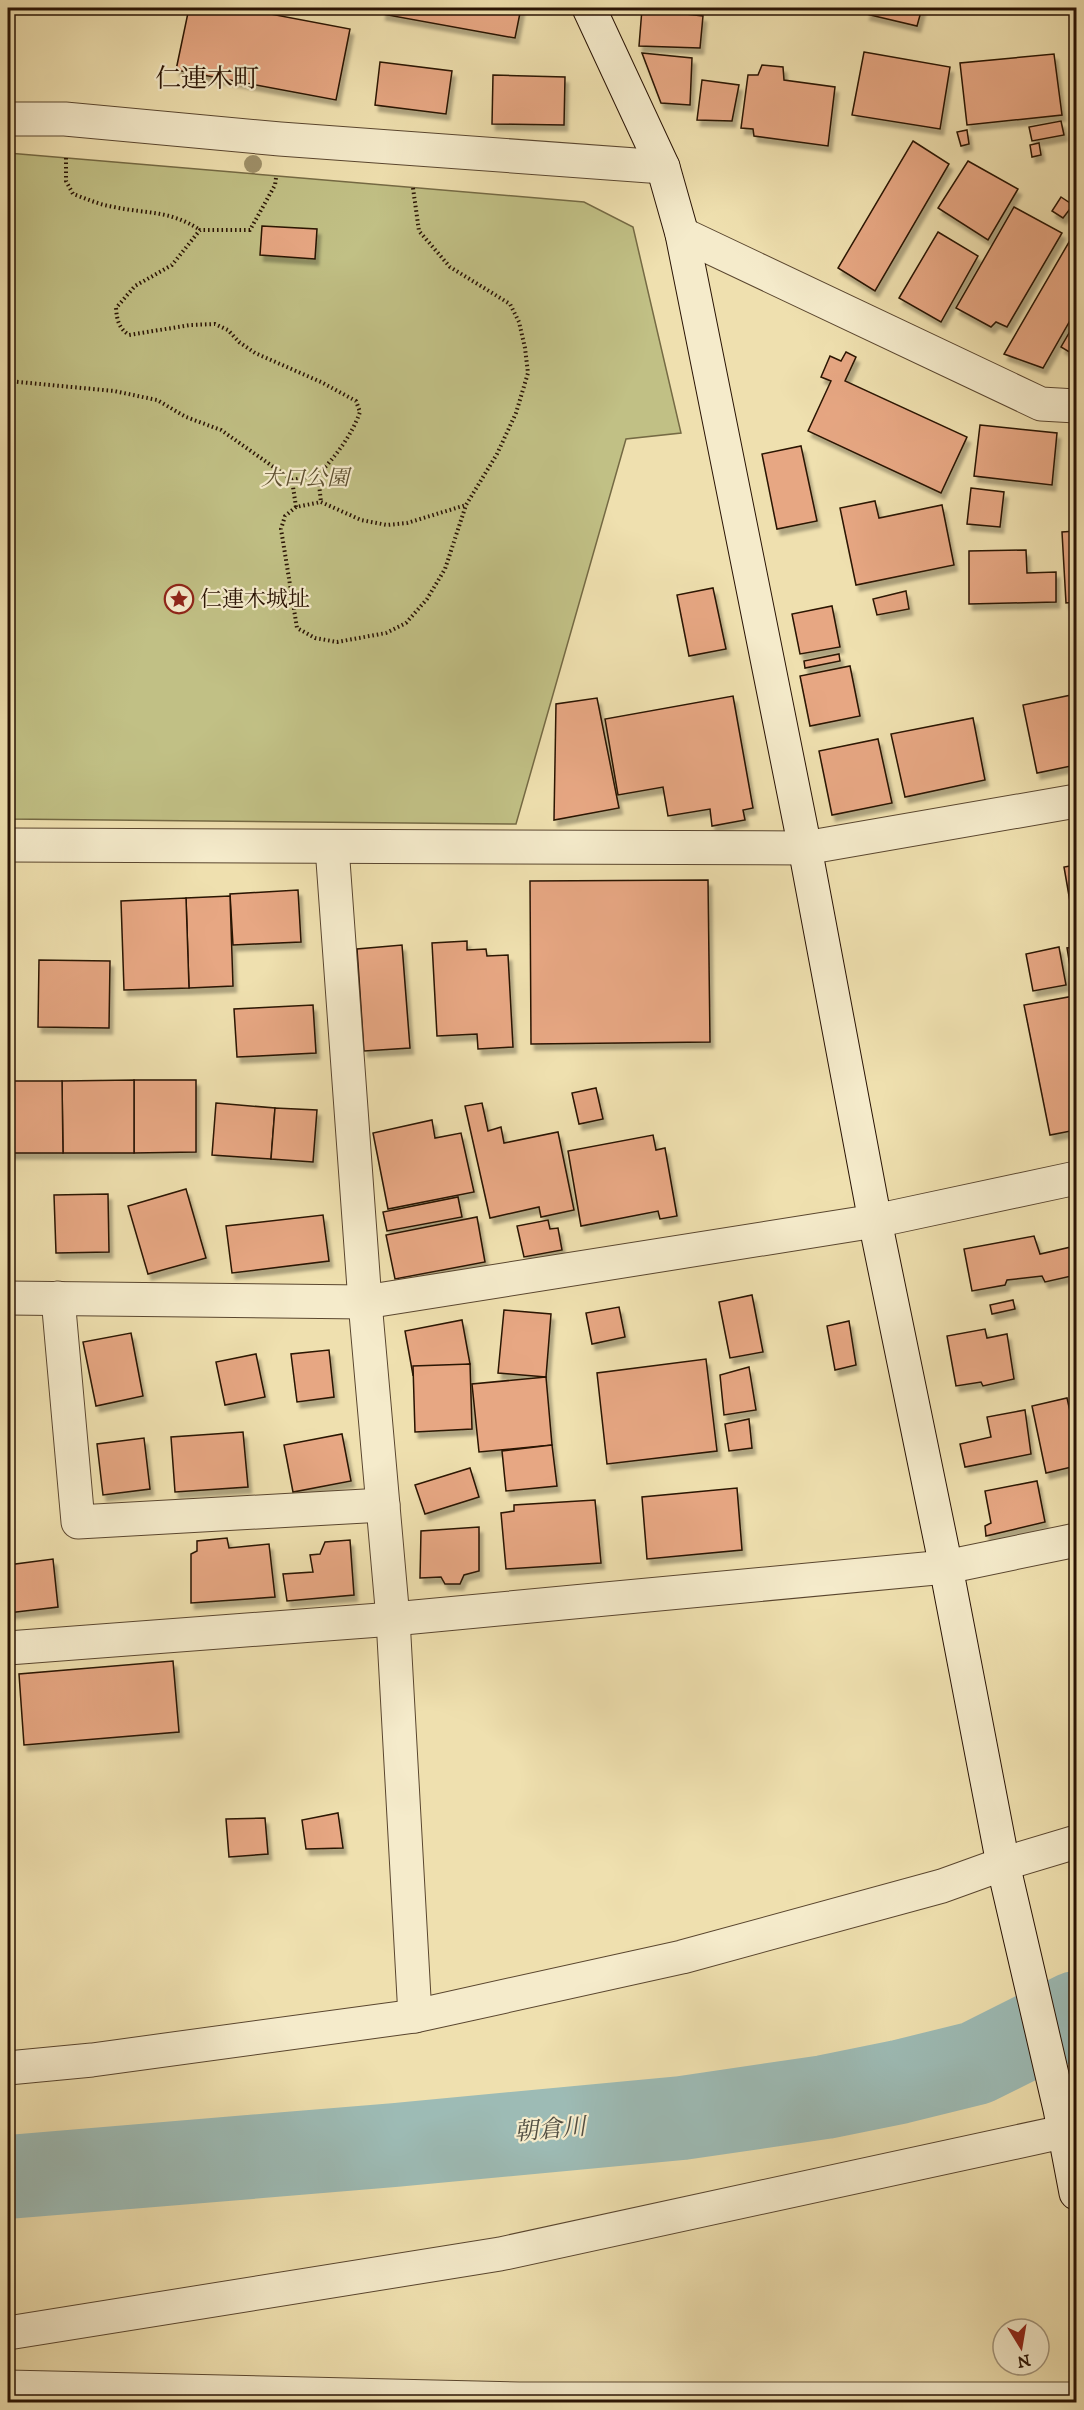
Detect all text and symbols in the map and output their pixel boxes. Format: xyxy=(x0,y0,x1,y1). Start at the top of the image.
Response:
district label: 仁連木町 xyxy=(155,63,259,96)
park label: 大口公園 xyxy=(261,465,352,492)
place icon: 仁連木城址 xyxy=(163,583,195,615)
place label: 仁連木城址 xyxy=(200,586,310,613)
water label: 朝倉川 xyxy=(513,2112,590,2148)
north arrow xyxy=(991,2317,1051,2377)
text: N xyxy=(1015,2350,1032,2372)

